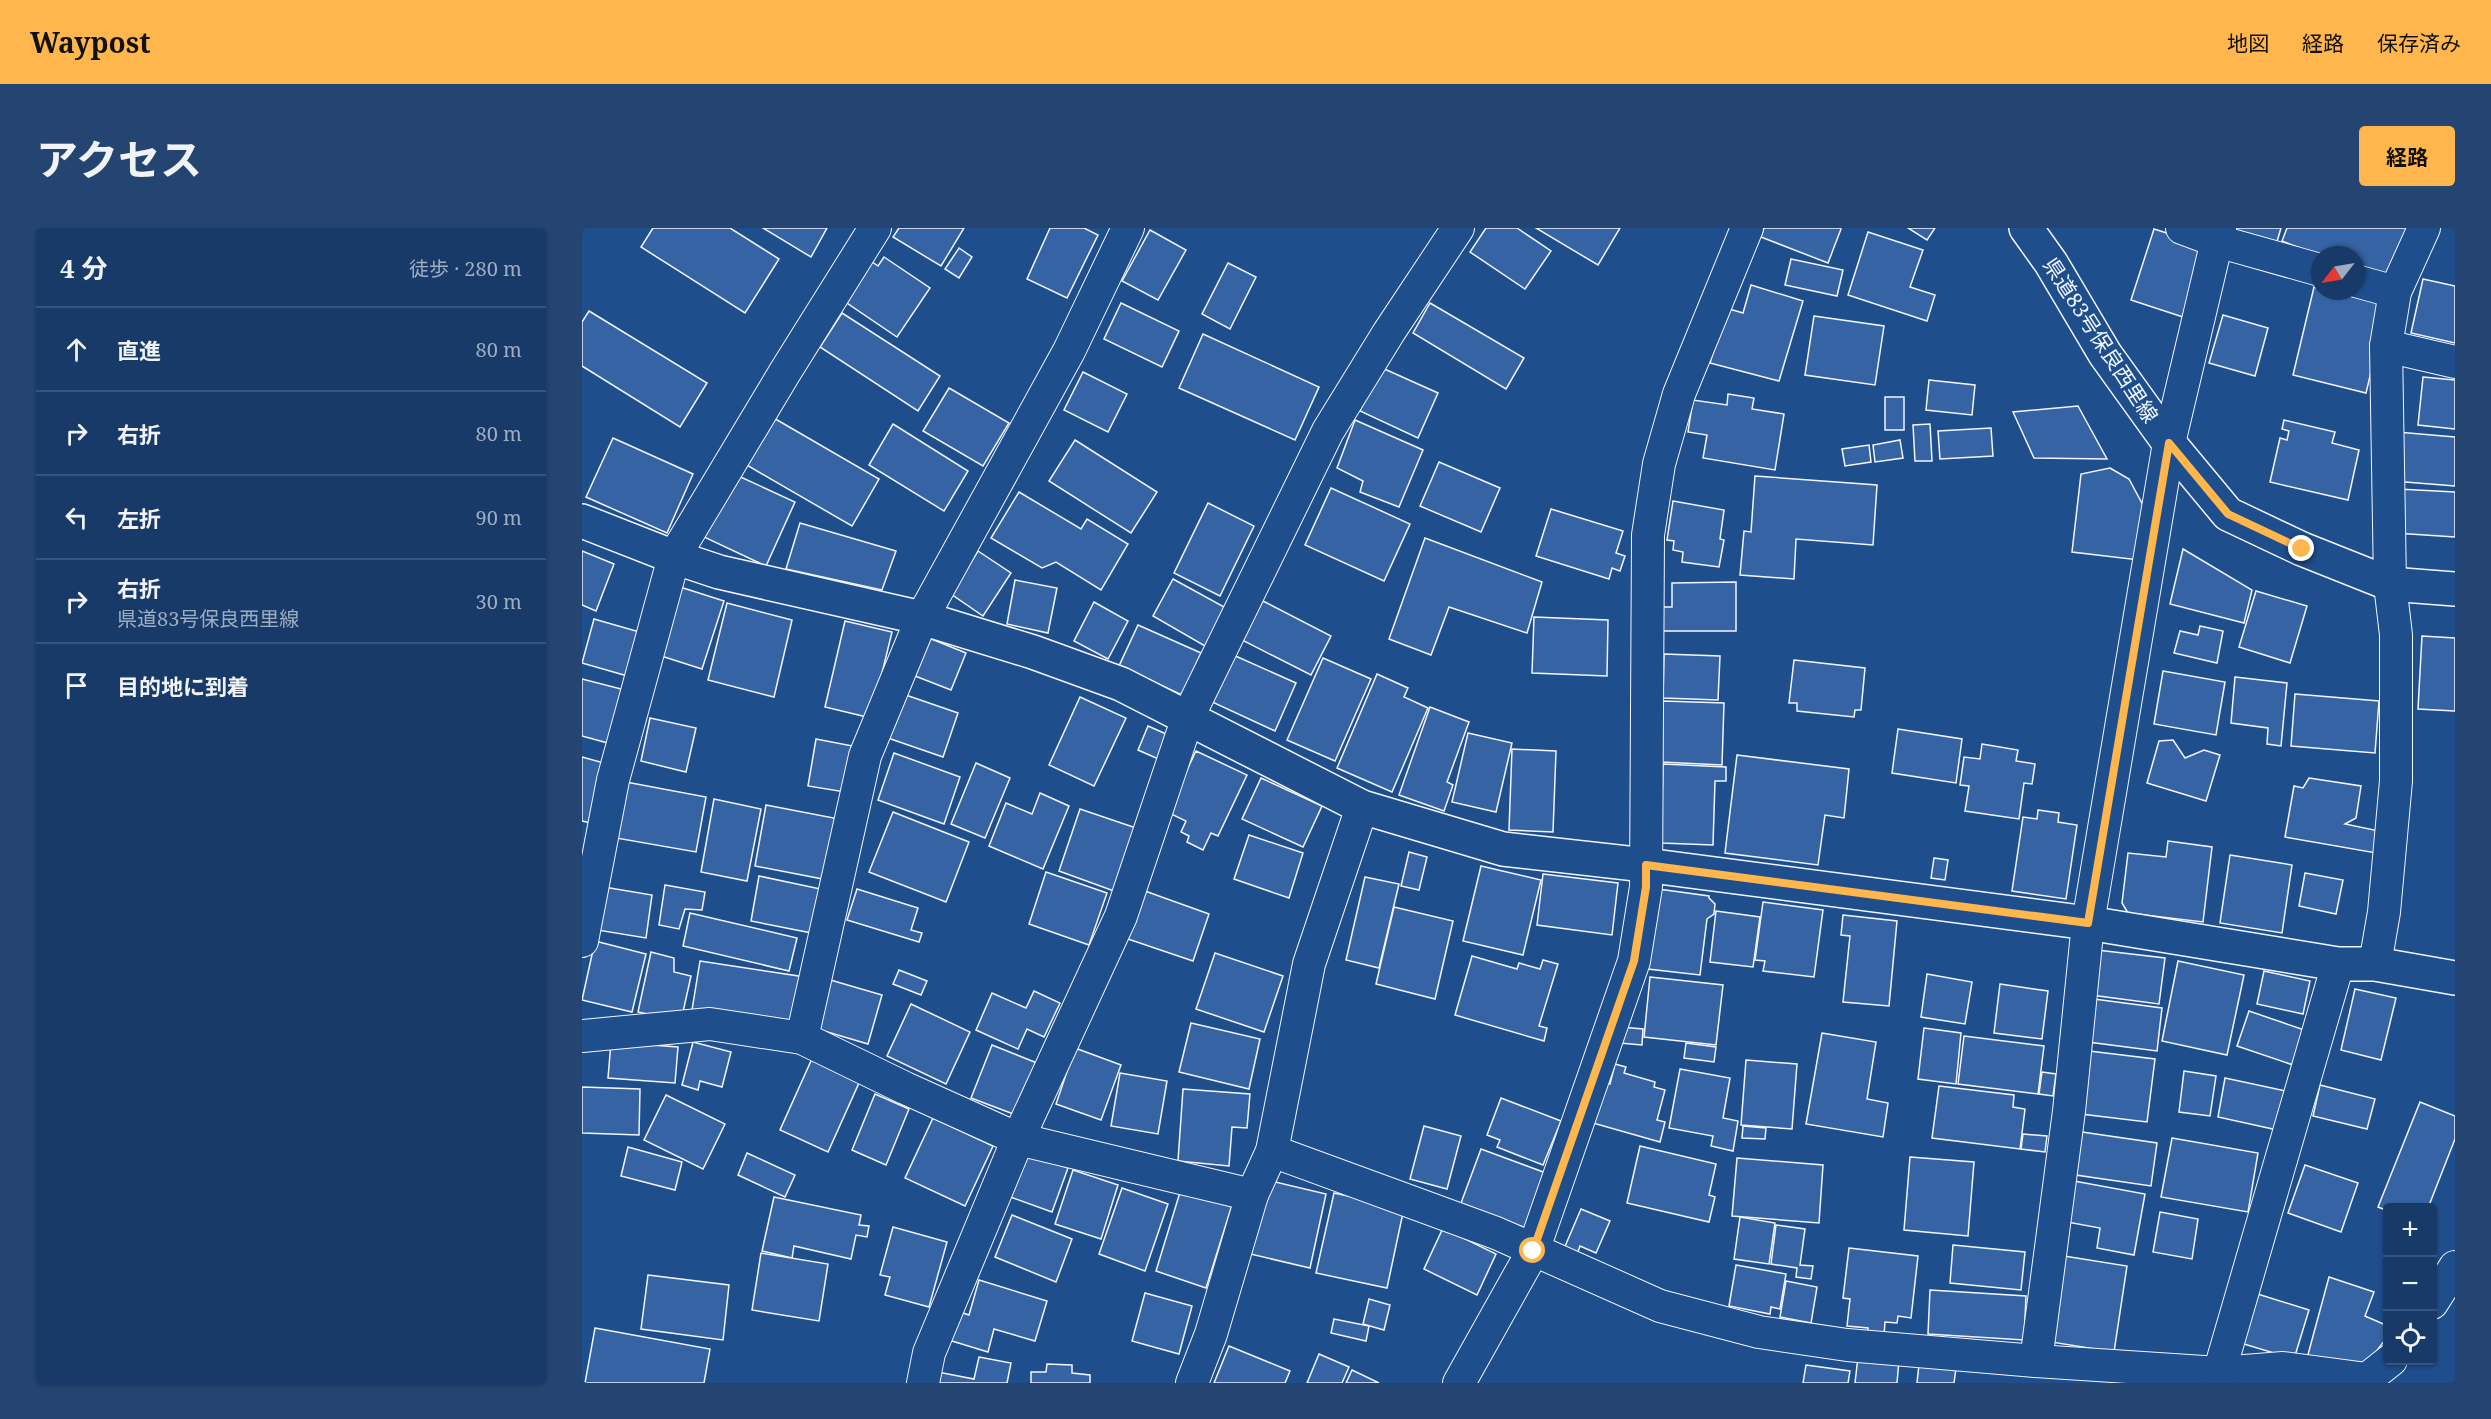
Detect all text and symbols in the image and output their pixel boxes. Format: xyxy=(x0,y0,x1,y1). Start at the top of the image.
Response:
text: Waypost xyxy=(30,23,151,61)
text: 地図 xyxy=(2227,29,2269,57)
text: 経路 xyxy=(2302,29,2344,57)
text: 保存済み xyxy=(2377,29,2461,57)
button: 経路 xyxy=(2359,126,2455,186)
text: アクセス xyxy=(36,130,202,187)
north arrow xyxy=(2311,246,2365,300)
text: 4 分 xyxy=(60,250,107,286)
street label: 県道83号保良西里線 xyxy=(2037,252,2165,428)
text: 徒歩 · 280 m xyxy=(409,255,522,282)
icon: ahead xyxy=(60,333,93,366)
text: 直進 xyxy=(117,335,161,365)
text: 80 m xyxy=(476,336,522,363)
icon: right xyxy=(60,417,93,450)
text: 右折 xyxy=(117,419,161,449)
text: 80 m xyxy=(476,420,522,447)
icon: left xyxy=(60,501,93,534)
text: 左折 xyxy=(117,503,161,533)
text: 90 m xyxy=(476,504,522,531)
route end xyxy=(2288,535,2314,561)
text: 右折 xyxy=(117,573,161,603)
icon: right xyxy=(60,585,93,618)
text: 30 m xyxy=(476,588,522,615)
text: 県道83号保良西里線 xyxy=(117,605,299,632)
icon: arrive xyxy=(60,669,93,702)
text: 目的地に到着 xyxy=(117,671,249,701)
map controls xyxy=(2383,1203,2437,1365)
button: + xyxy=(2383,1203,2437,1257)
route start xyxy=(1519,1237,1545,1263)
button: − xyxy=(2383,1257,2437,1311)
button: locate xyxy=(2383,1311,2437,1365)

